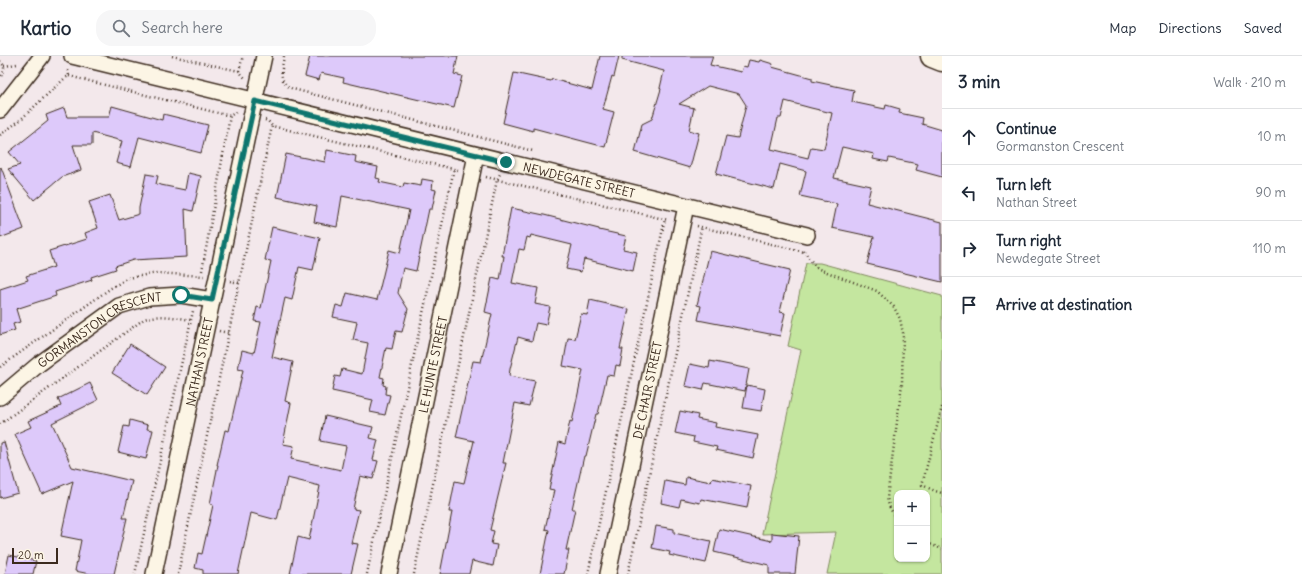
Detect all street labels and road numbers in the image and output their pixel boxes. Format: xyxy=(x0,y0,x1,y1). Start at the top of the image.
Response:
street label: NEWDEGATE STREET xyxy=(522,159,637,200)
street label: GORMANSTON CRESCENT xyxy=(34,289,162,370)
street label: LE HUNTE STREET xyxy=(415,315,450,414)
street label: NATHAN STREET xyxy=(182,316,216,407)
street label: DE CHAIR STREET xyxy=(629,340,665,440)

